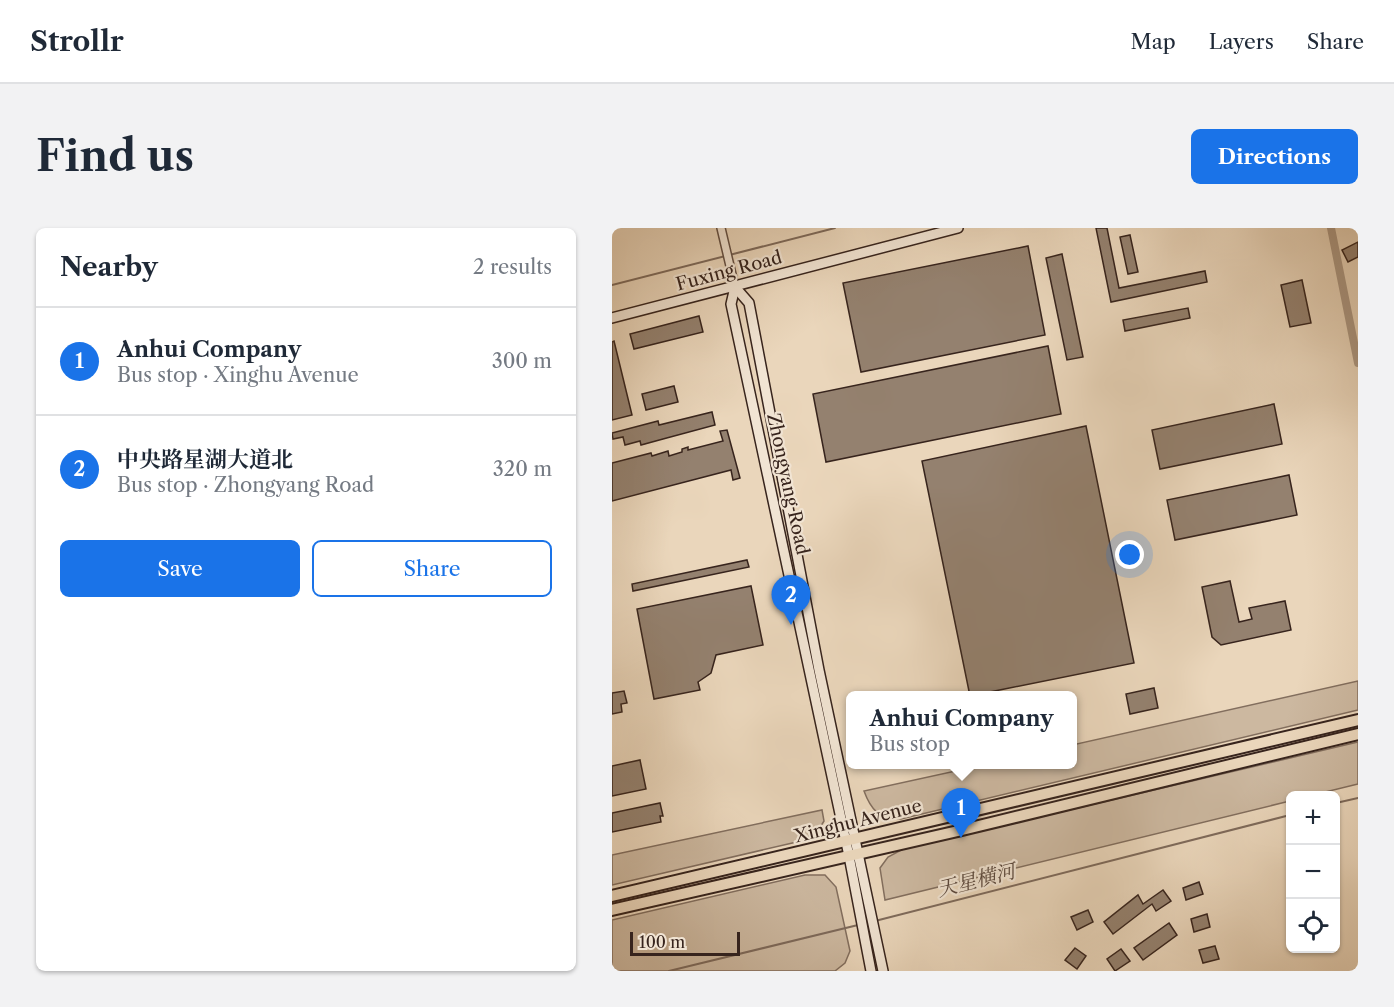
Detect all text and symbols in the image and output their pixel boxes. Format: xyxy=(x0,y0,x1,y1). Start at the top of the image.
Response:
text: Strollr xyxy=(30,24,124,58)
text: Map xyxy=(1131,29,1176,54)
text: Layers xyxy=(1209,29,1274,54)
text: Share xyxy=(1307,29,1364,54)
button: Directions xyxy=(1191,129,1358,184)
text: Find us xyxy=(36,130,194,182)
street label: Fuxing Road xyxy=(674,246,784,296)
text: Nearby xyxy=(60,251,158,283)
text: 2 results xyxy=(473,255,552,279)
text: Anhui Company xyxy=(117,336,301,363)
text: 1 xyxy=(75,349,84,373)
text: 300 m xyxy=(492,349,552,373)
text: Bus stop · Xinghu Avenue xyxy=(117,363,359,387)
street label: Zhongyang Road xyxy=(762,411,814,557)
text: 中央路星湖大道北 xyxy=(117,446,293,473)
text: 2 xyxy=(74,457,85,481)
text: 320 m xyxy=(493,457,552,481)
text: Bus stop · Zhongyang Road xyxy=(117,473,374,497)
button: Save xyxy=(60,540,300,597)
button: Share xyxy=(312,540,552,597)
your location xyxy=(1115,540,1144,569)
pin: 2 xyxy=(772,576,810,625)
popup xyxy=(846,691,1077,769)
text: Anhui Company xyxy=(869,705,1054,732)
text: Bus stop xyxy=(869,732,950,756)
pin: 1 xyxy=(942,788,980,838)
map controls xyxy=(1286,791,1340,953)
button: + xyxy=(1286,791,1340,845)
street label: Xinghu Avenue xyxy=(791,795,924,848)
button: − xyxy=(1286,845,1340,899)
water label: 天星横河 xyxy=(934,858,1021,901)
button: locate xyxy=(1286,899,1340,953)
scale bar xyxy=(630,929,740,956)
text: 100 m xyxy=(639,932,685,952)

